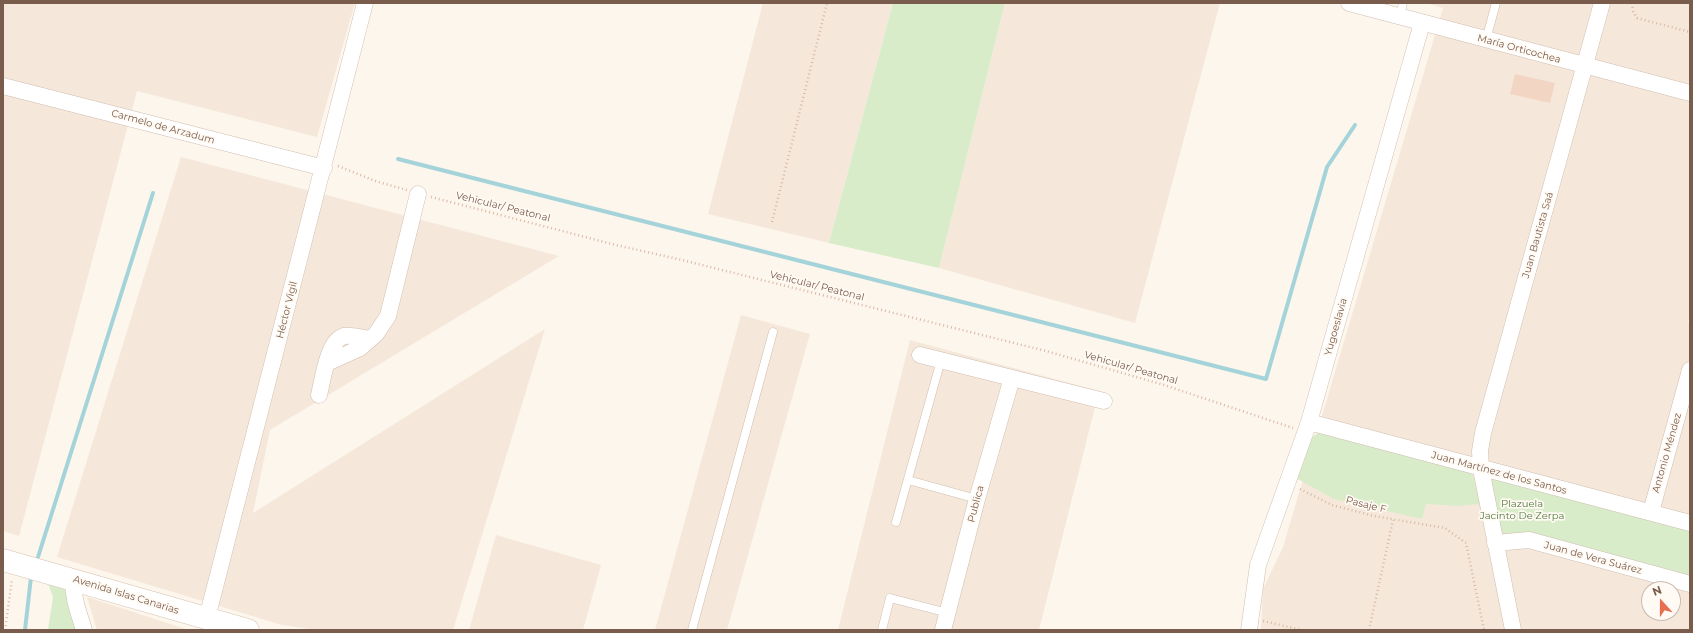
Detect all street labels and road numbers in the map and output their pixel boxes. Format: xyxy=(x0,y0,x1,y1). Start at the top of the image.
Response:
street label: María Orticochea xyxy=(1476,32,1562,66)
street label: Carmelo de Arzadum xyxy=(110,107,216,147)
street label: Vehicular/ Peatonal xyxy=(455,189,551,225)
street label: Juan Bautista Saá xyxy=(1520,191,1556,279)
street label: Vehicular/ Peatonal xyxy=(769,268,865,304)
street label: Héctor Vigil xyxy=(274,280,300,340)
street label: Yugoeslavia xyxy=(1322,297,1350,357)
street label: Vehicular/ Peatonal xyxy=(1083,349,1179,387)
street label: Antonio Méndez xyxy=(1650,412,1684,494)
street label: Juan Martínez de los Santos xyxy=(1430,449,1568,497)
street label: Publica xyxy=(965,484,987,524)
street label: Pasaje F xyxy=(1344,494,1388,516)
street label: Juan de Vera Suárez xyxy=(1543,539,1643,577)
street label: Avenida Islas Canarias xyxy=(72,573,180,617)

